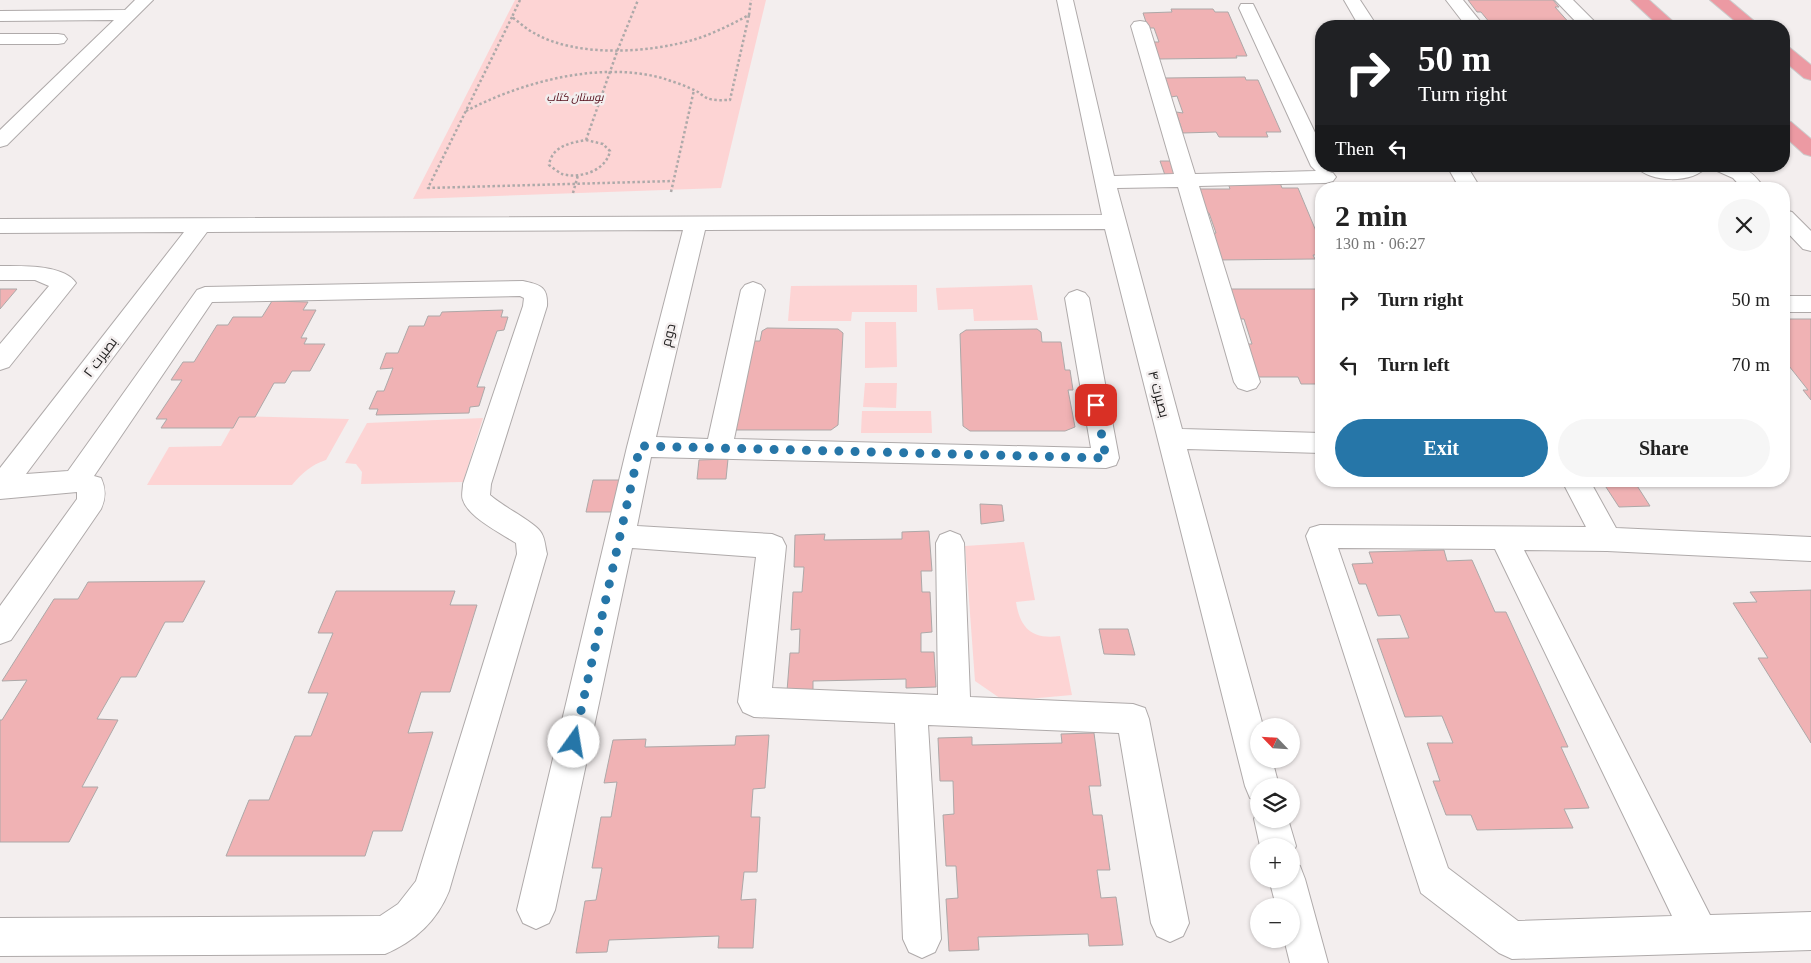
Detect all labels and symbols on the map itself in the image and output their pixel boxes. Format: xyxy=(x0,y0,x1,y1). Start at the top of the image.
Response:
park label: بوستان کتاب xyxy=(547,91,605,104)
street label: دوم xyxy=(658,322,681,349)
street label: بصیرت ۲ xyxy=(81,334,120,380)
street label: بصیرت ۴ xyxy=(1145,369,1172,419)
pin xyxy=(1075,384,1117,426)
position arrow xyxy=(547,715,599,767)
north arrow xyxy=(1250,718,1300,768)

